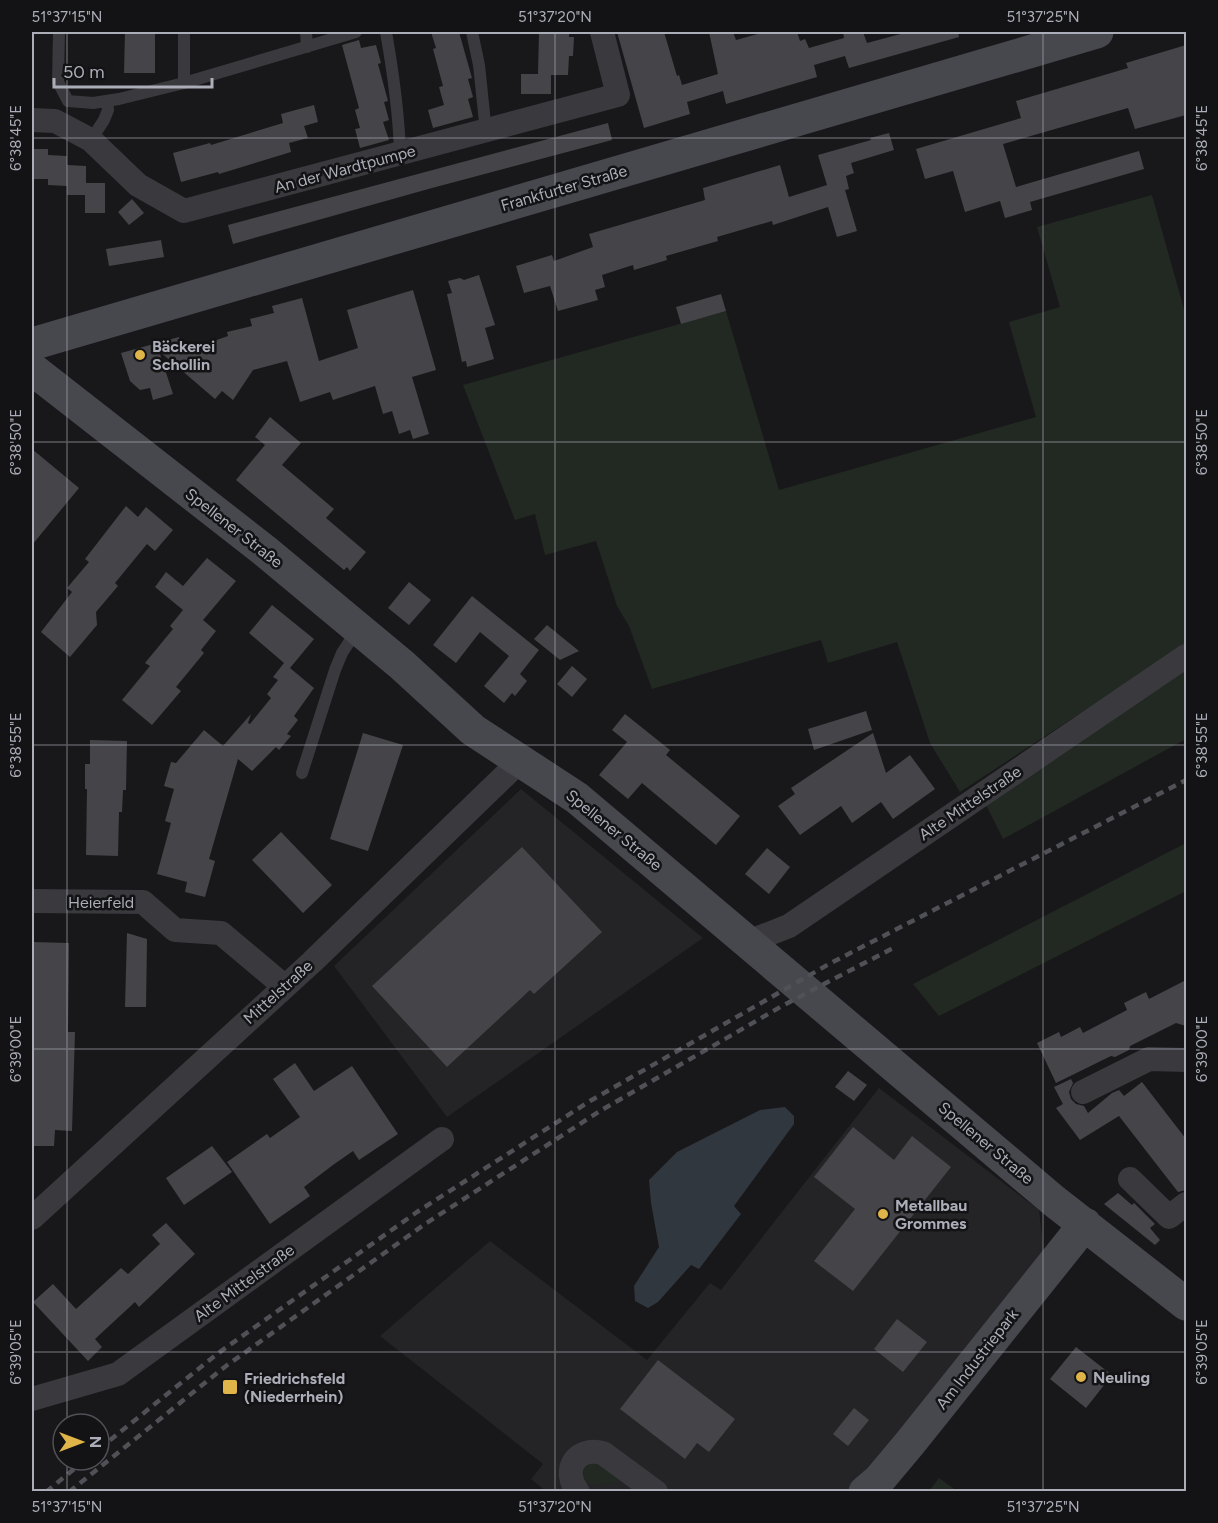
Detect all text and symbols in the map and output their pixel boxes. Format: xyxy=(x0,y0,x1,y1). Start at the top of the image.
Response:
text: 51°37'15"N xyxy=(32,8,102,26)
text: 51°37'20"N xyxy=(518,8,592,26)
text: 51°37'25"N xyxy=(1007,8,1080,26)
scale bar xyxy=(54,51,212,89)
text: 50 m xyxy=(63,61,105,83)
text: 6°38'45"E xyxy=(7,105,25,171)
text: 6°38'45"E xyxy=(1193,105,1211,171)
street label: An der Wardtpumpe xyxy=(272,141,418,197)
street label: Frankfurter Straße xyxy=(499,161,630,215)
place label: Bäckerei Schollin xyxy=(152,337,215,374)
marker: Bäckerei Schollin xyxy=(133,348,147,362)
text: 6°38'50"E xyxy=(7,409,25,475)
text: 6°38'50"E xyxy=(1193,409,1211,475)
street label: Spellener Straße xyxy=(182,484,287,572)
text: 6°38'55"E xyxy=(7,712,25,778)
text: 6°38'55"E xyxy=(1193,712,1211,778)
street label: Alte Mittelstraße xyxy=(915,762,1025,844)
street label: Spellener Straße xyxy=(562,785,666,875)
street label: Heierfeld xyxy=(68,893,134,912)
street label: Mittelstraße xyxy=(240,956,317,1028)
text: 6°39'00"E xyxy=(7,1016,25,1082)
text: 6°39'00"E xyxy=(1193,1016,1211,1082)
street label: Spellener Straße xyxy=(935,1098,1038,1188)
place label: Metallbau Grommes xyxy=(895,1196,967,1233)
marker: Metallbau Grommes xyxy=(876,1207,890,1221)
street label: Alte Mittelstraße xyxy=(190,1240,298,1326)
street label: Am Industriepark xyxy=(932,1305,1022,1413)
text: 6°39'05"E xyxy=(7,1319,25,1385)
text: 6°39'05"E xyxy=(1193,1319,1211,1385)
place label: Neuling xyxy=(1093,1368,1150,1387)
place label: Friedrichsfeld (Niederrhein) xyxy=(244,1369,345,1406)
marker: Neuling xyxy=(1074,1370,1088,1384)
marker: Friedrichsfeld (Niederrhein) xyxy=(221,1378,239,1396)
north arrow xyxy=(51,1412,111,1472)
text: N xyxy=(86,1436,105,1448)
text: 51°37'15"N xyxy=(32,1498,102,1516)
text: 51°37'20"N xyxy=(518,1498,592,1516)
text: 51°37'25"N xyxy=(1007,1498,1080,1516)

